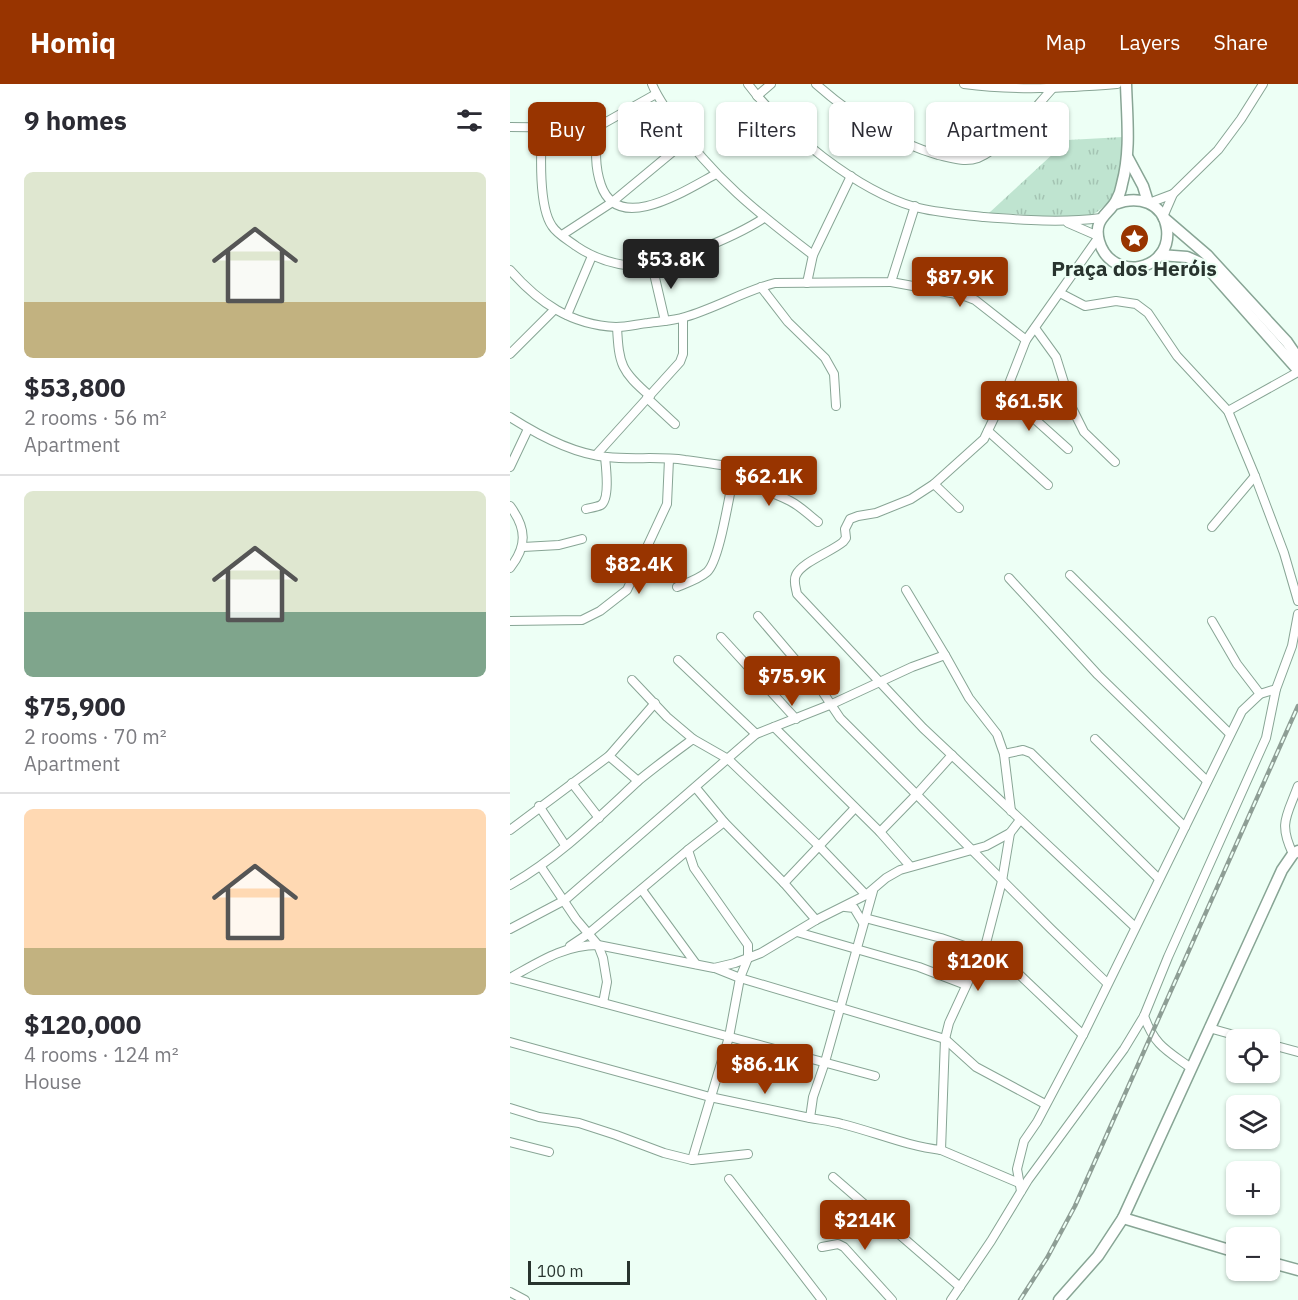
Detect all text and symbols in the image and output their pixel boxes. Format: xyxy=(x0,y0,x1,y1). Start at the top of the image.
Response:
text: Homiq xyxy=(30,24,116,61)
text: Map xyxy=(1046,28,1086,56)
text: Layers xyxy=(1119,28,1181,56)
text: Share xyxy=(1214,28,1268,56)
chip: Buy xyxy=(528,102,606,156)
chip: Rent xyxy=(618,102,704,156)
chip: Filters xyxy=(716,102,817,156)
chip: New xyxy=(829,102,914,156)
chip: Apartment xyxy=(926,102,1069,156)
text: 9 homes xyxy=(24,103,127,137)
icon: filters xyxy=(453,104,486,137)
icon: home xyxy=(201,211,309,319)
place icon: Praça dos Heróis xyxy=(1118,222,1150,254)
pin: $53.8K xyxy=(622,239,720,290)
text: $53.8K xyxy=(637,245,705,272)
place label: Praça dos Heróis xyxy=(1051,254,1217,282)
pin: $87.9K xyxy=(911,257,1009,308)
text: $87.9K xyxy=(926,263,994,290)
text: $53,800 xyxy=(24,370,126,404)
pin: $61.5K xyxy=(980,381,1078,432)
text: $61.5K xyxy=(995,387,1063,414)
text: 2 rooms · 56 m² xyxy=(24,404,167,431)
text: Apartment xyxy=(24,431,120,458)
pin: $62.1K xyxy=(720,456,818,507)
text: $62.1K xyxy=(735,462,803,489)
icon: home xyxy=(201,530,309,638)
pin: $82.4K xyxy=(590,544,688,595)
text: $82.4K xyxy=(605,550,673,577)
pin: $75.9K xyxy=(743,656,841,707)
text: $75.9K xyxy=(758,662,826,689)
text: $75,900 xyxy=(24,689,126,723)
text: 2 rooms · 70 m² xyxy=(24,723,167,750)
text: Apartment xyxy=(24,750,120,777)
icon: home xyxy=(201,848,309,956)
pin: $120K xyxy=(936,941,1020,992)
text: $120K xyxy=(947,947,1009,974)
text: $120,000 xyxy=(24,1007,141,1041)
map controls xyxy=(1226,1029,1280,1281)
button: locate xyxy=(1226,1029,1280,1083)
text: 4 rooms · 124 m² xyxy=(24,1041,179,1068)
pin: $86.1K xyxy=(716,1044,814,1095)
text: $86.1K xyxy=(731,1050,799,1077)
text: House xyxy=(24,1068,81,1095)
button: layers xyxy=(1226,1095,1280,1149)
button: + xyxy=(1226,1161,1280,1215)
pin: $214K xyxy=(823,1200,907,1251)
text: $214K xyxy=(834,1206,896,1233)
button: − xyxy=(1226,1227,1280,1281)
scale bar xyxy=(528,1258,630,1286)
text: 100 m xyxy=(537,1261,584,1281)

